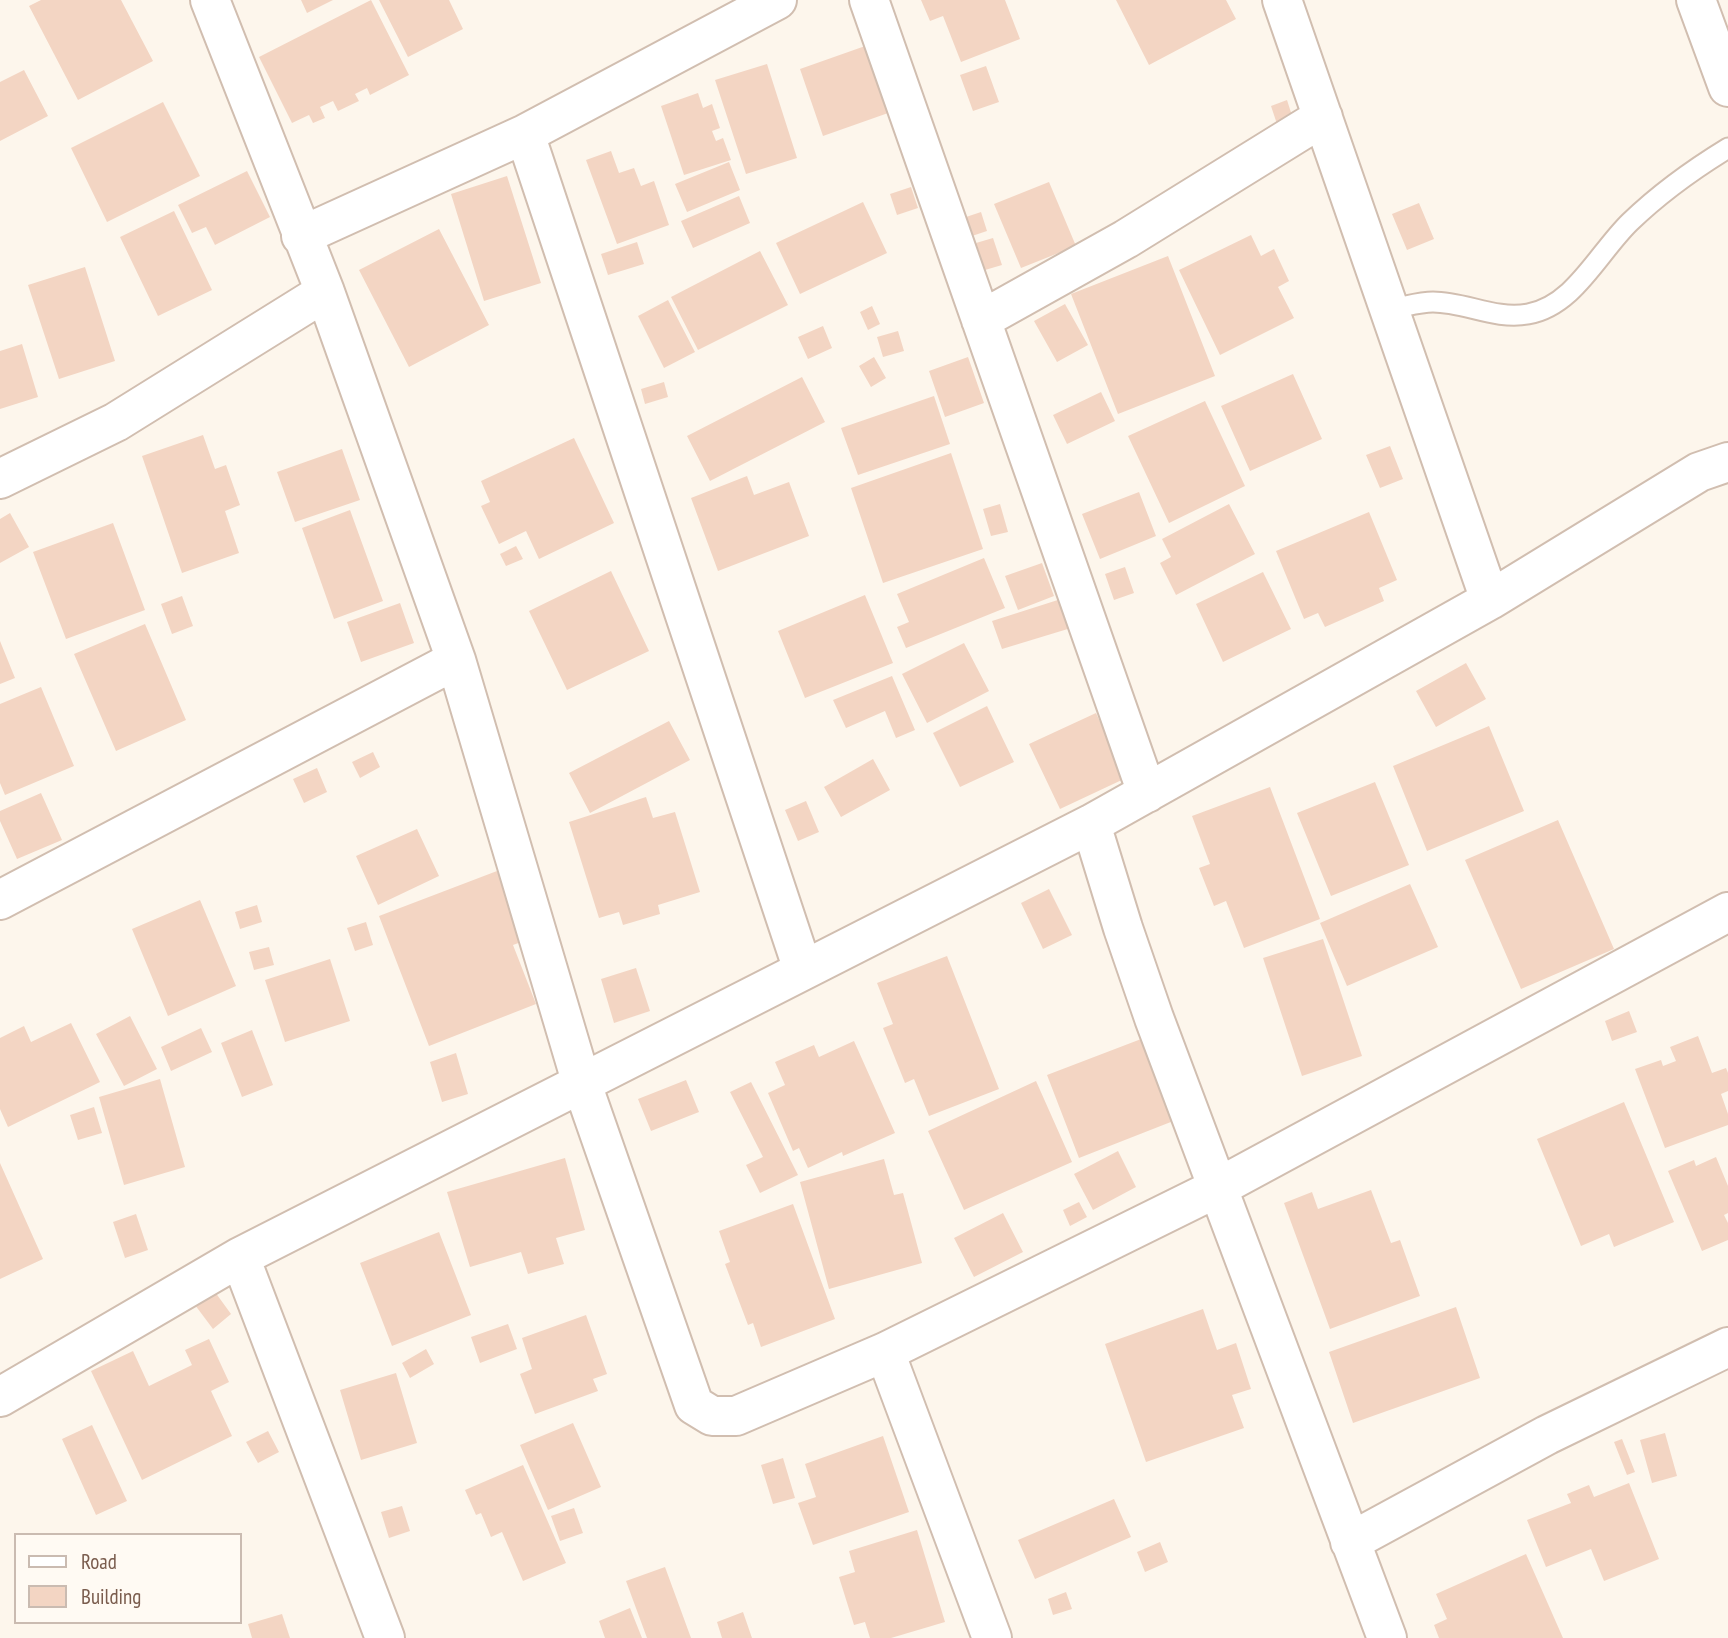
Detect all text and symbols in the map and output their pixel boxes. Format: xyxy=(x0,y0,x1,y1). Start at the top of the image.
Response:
legend xyxy=(14,1533,242,1624)
text: Road xyxy=(81,1548,117,1575)
text: Building xyxy=(81,1583,141,1610)

